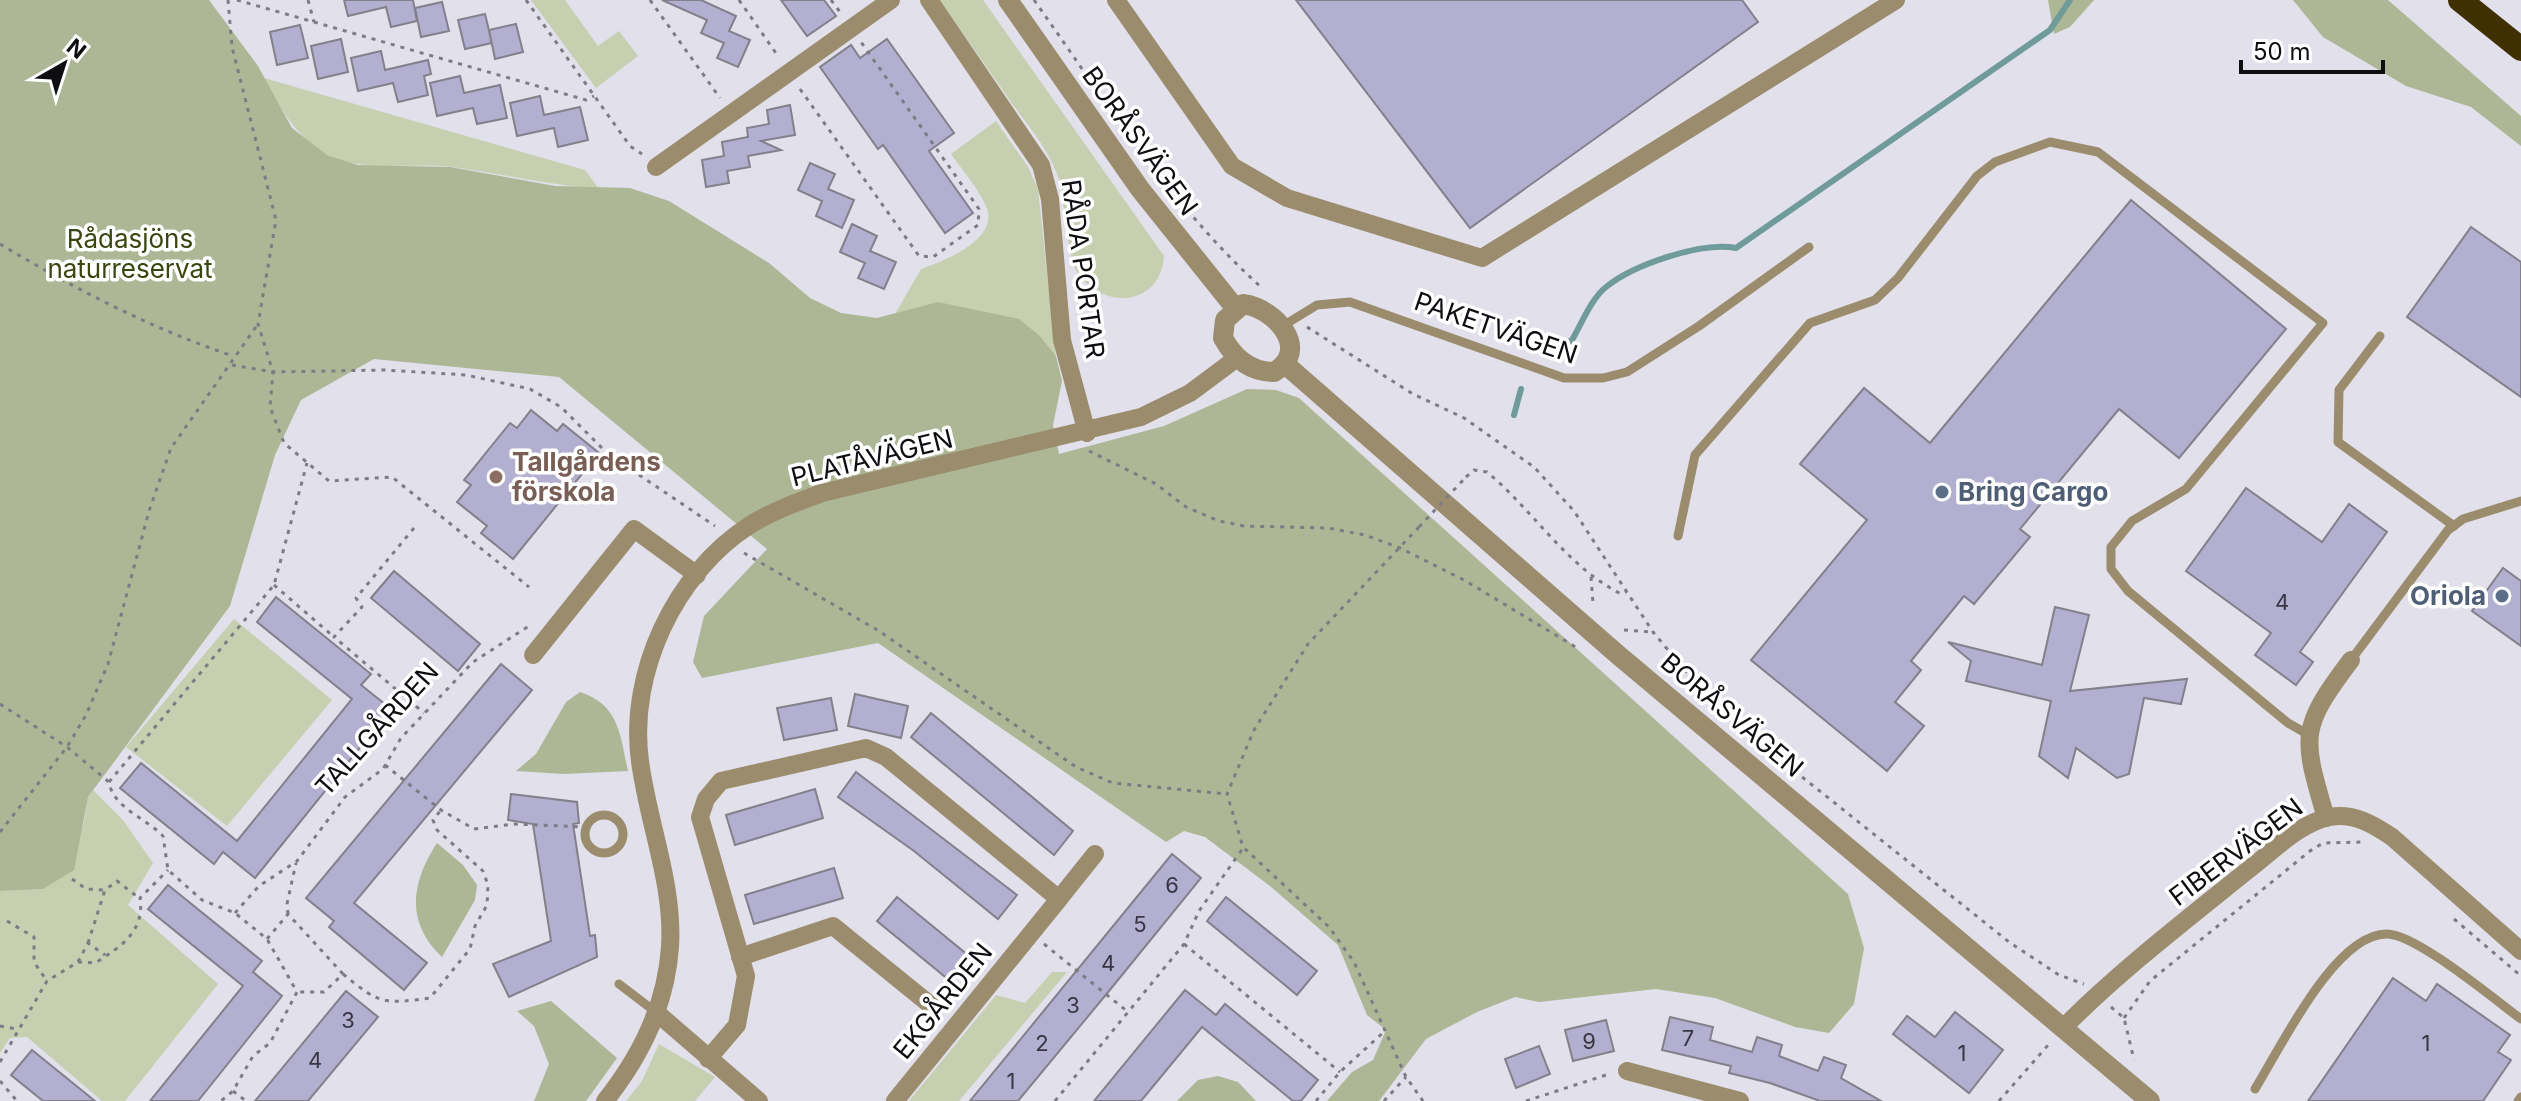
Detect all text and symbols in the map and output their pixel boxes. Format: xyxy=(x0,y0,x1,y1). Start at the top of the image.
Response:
north arrow xyxy=(24,24,104,104)
scale bar xyxy=(2241,24,2383,74)
text: N xyxy=(62,33,91,64)
text: 50 m xyxy=(2253,37,2311,66)
street label: BORÅSVÄGEN xyxy=(1076,60,1206,221)
street label: RÅDA PORTAR xyxy=(1056,177,1112,360)
park label: Rådasjöns naturreservat xyxy=(47,223,213,284)
street label: PAKETVÄGEN xyxy=(1411,285,1582,370)
street label: PLATÅVÄGEN xyxy=(788,421,956,493)
place label: Tallgårdens förskola xyxy=(512,446,661,507)
marker: Tallgårdens förskola xyxy=(487,468,505,486)
place label: Bring Cargo xyxy=(1958,476,2108,507)
marker: Bring Cargo xyxy=(1933,483,1951,501)
place label: Oriola xyxy=(2410,580,2486,611)
marker: Oriola xyxy=(2493,587,2511,605)
house number: 4 xyxy=(2275,589,2289,615)
street label: BORÅSVÄGEN xyxy=(1655,645,1810,783)
street label: TALLGÅRDEN xyxy=(308,655,445,802)
street label: FIBERVÄGEN xyxy=(2163,791,2309,912)
house number: 6 xyxy=(1165,872,1179,898)
house number: 5 xyxy=(1133,911,1147,937)
street label: EKGÅRDEN xyxy=(886,936,999,1065)
house number: 4 xyxy=(1101,950,1115,976)
house number: 3 xyxy=(1066,992,1080,1018)
house number: 3 xyxy=(341,1007,355,1033)
house number: 7 xyxy=(1682,1025,1694,1051)
house number: 9 xyxy=(1582,1028,1596,1054)
house number: 2 xyxy=(1035,1030,1049,1056)
house number: 1 xyxy=(2422,1030,2430,1056)
house number: 1 xyxy=(1958,1040,1966,1066)
house number: 4 xyxy=(308,1047,322,1073)
house number: 1 xyxy=(1007,1068,1015,1094)

